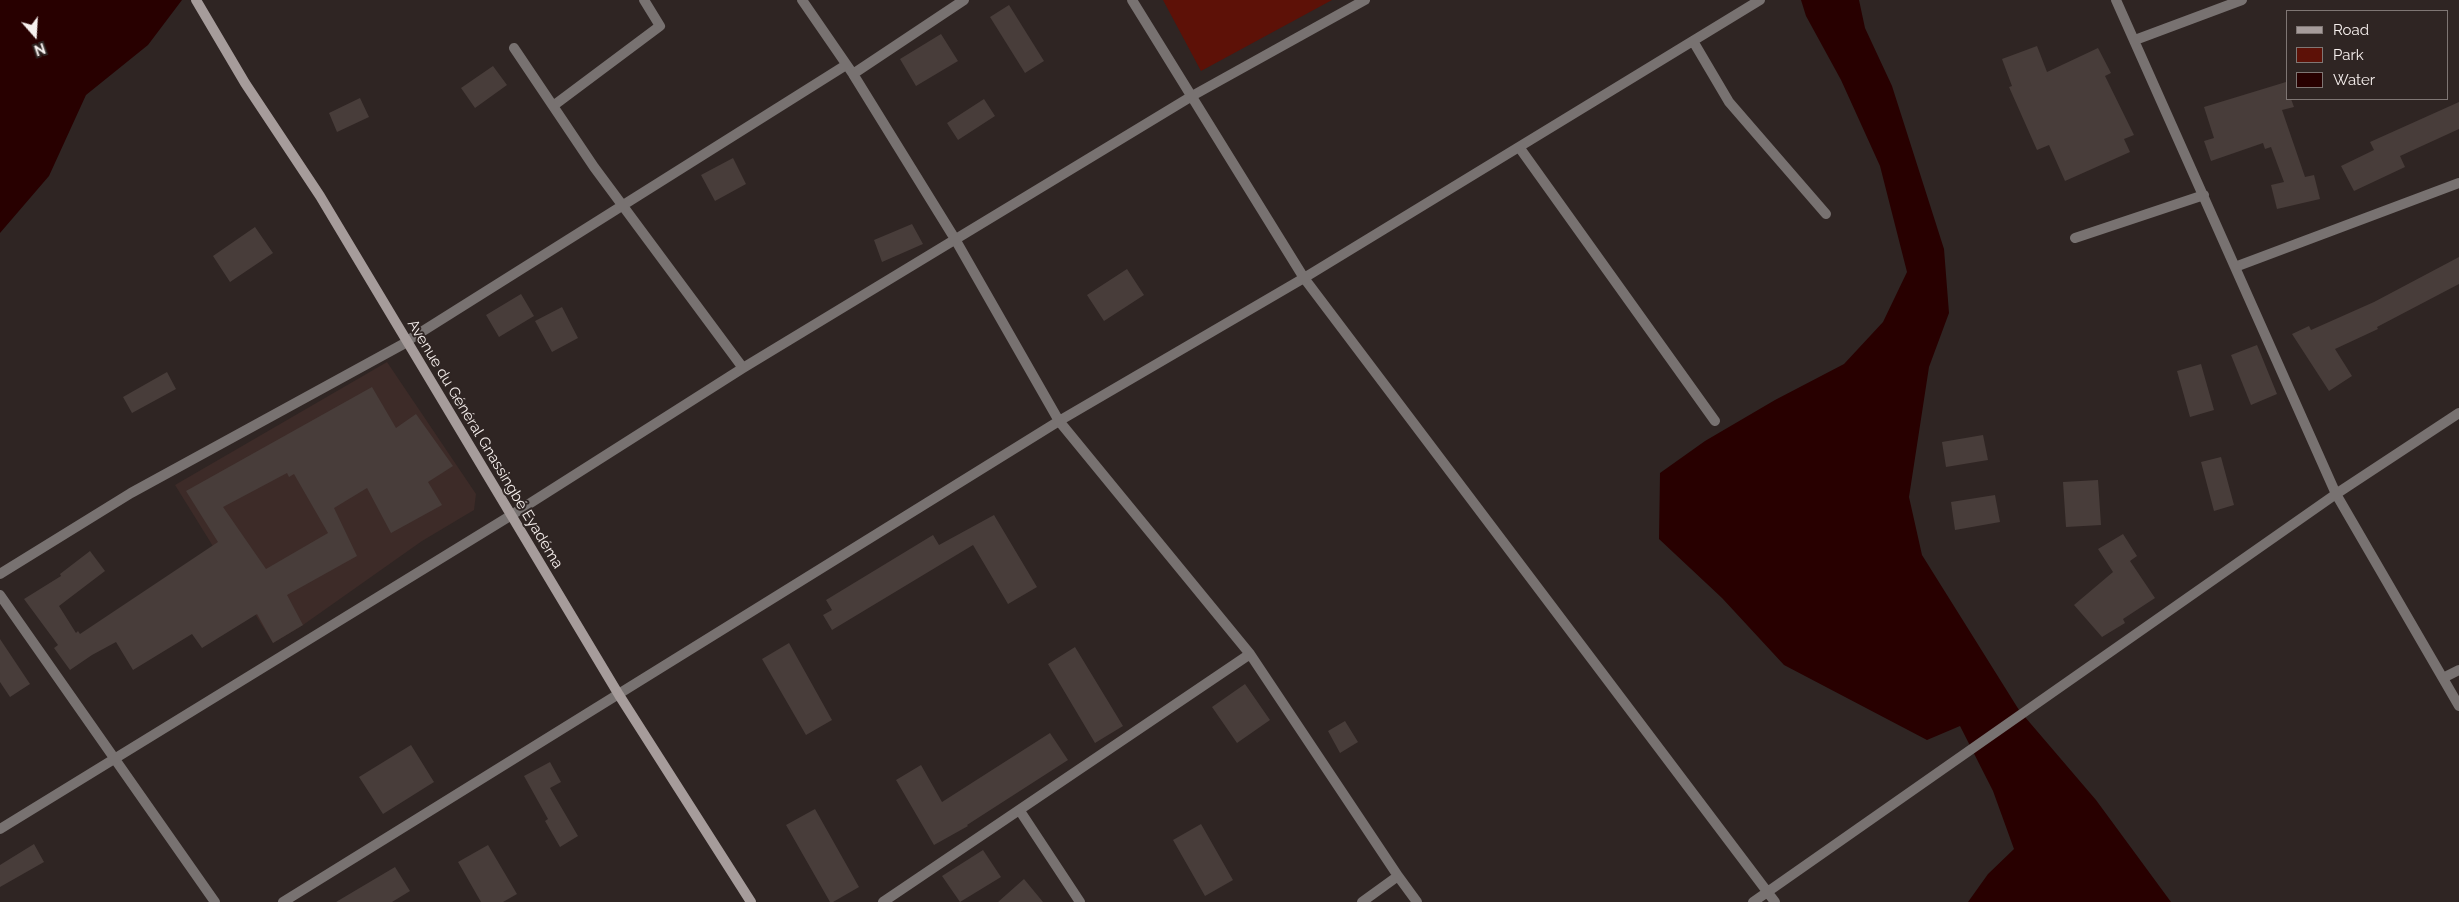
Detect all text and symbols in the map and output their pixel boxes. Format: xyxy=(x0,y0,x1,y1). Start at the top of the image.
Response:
north arrow xyxy=(10,10,60,60)
legend xyxy=(2286,10,2449,100)
text: Road xyxy=(2333,21,2369,39)
text: N xyxy=(32,40,48,58)
text: Park xyxy=(2333,46,2364,64)
text: Water xyxy=(2333,71,2375,89)
street label: Avenue du Général Gnassingbé Eyadéma xyxy=(403,316,567,572)

